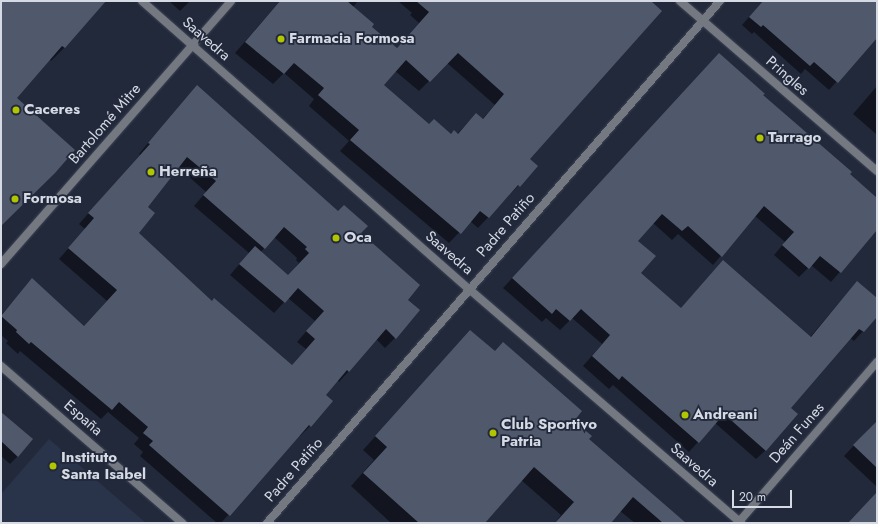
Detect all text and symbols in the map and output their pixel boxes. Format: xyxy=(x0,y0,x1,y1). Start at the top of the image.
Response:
street label: Saavedra xyxy=(178,13,234,65)
place label: Farmacia Formosa xyxy=(289,30,415,48)
marker: Farmacia Formosa xyxy=(276,34,286,44)
street label: Pringles xyxy=(762,53,812,99)
street label: Bartolomé Mitre xyxy=(65,80,145,168)
place label: Caceres xyxy=(24,101,80,119)
marker: Caceres xyxy=(11,105,21,115)
place label: Tarrago xyxy=(768,129,821,147)
marker: Tarrago xyxy=(755,133,765,143)
place label: Herreña xyxy=(159,163,217,181)
marker: Herreña xyxy=(146,167,156,177)
street label: Padre Patiño xyxy=(473,189,539,261)
place label: Formosa xyxy=(23,190,82,208)
marker: Formosa xyxy=(10,194,20,204)
street label: Saavedra xyxy=(421,227,477,279)
place label: Oca xyxy=(344,229,372,247)
marker: Oca xyxy=(331,233,341,243)
street label: España xyxy=(60,396,106,440)
street label: Deán Funes xyxy=(766,399,828,467)
place label: Andreani xyxy=(693,406,757,424)
marker: Andreani xyxy=(680,410,690,420)
place label: Club Sportivo Patria xyxy=(501,415,597,450)
marker: Club Sportivo Patria xyxy=(488,428,498,438)
street label: Padre Patiño xyxy=(261,434,327,506)
street label: Saavedra xyxy=(666,439,722,491)
place label: Instituto Santa Isabel xyxy=(61,448,146,483)
marker: Instituto Santa Isabel xyxy=(48,461,58,471)
scale bar xyxy=(734,482,794,508)
text: 20 m xyxy=(739,488,766,506)

